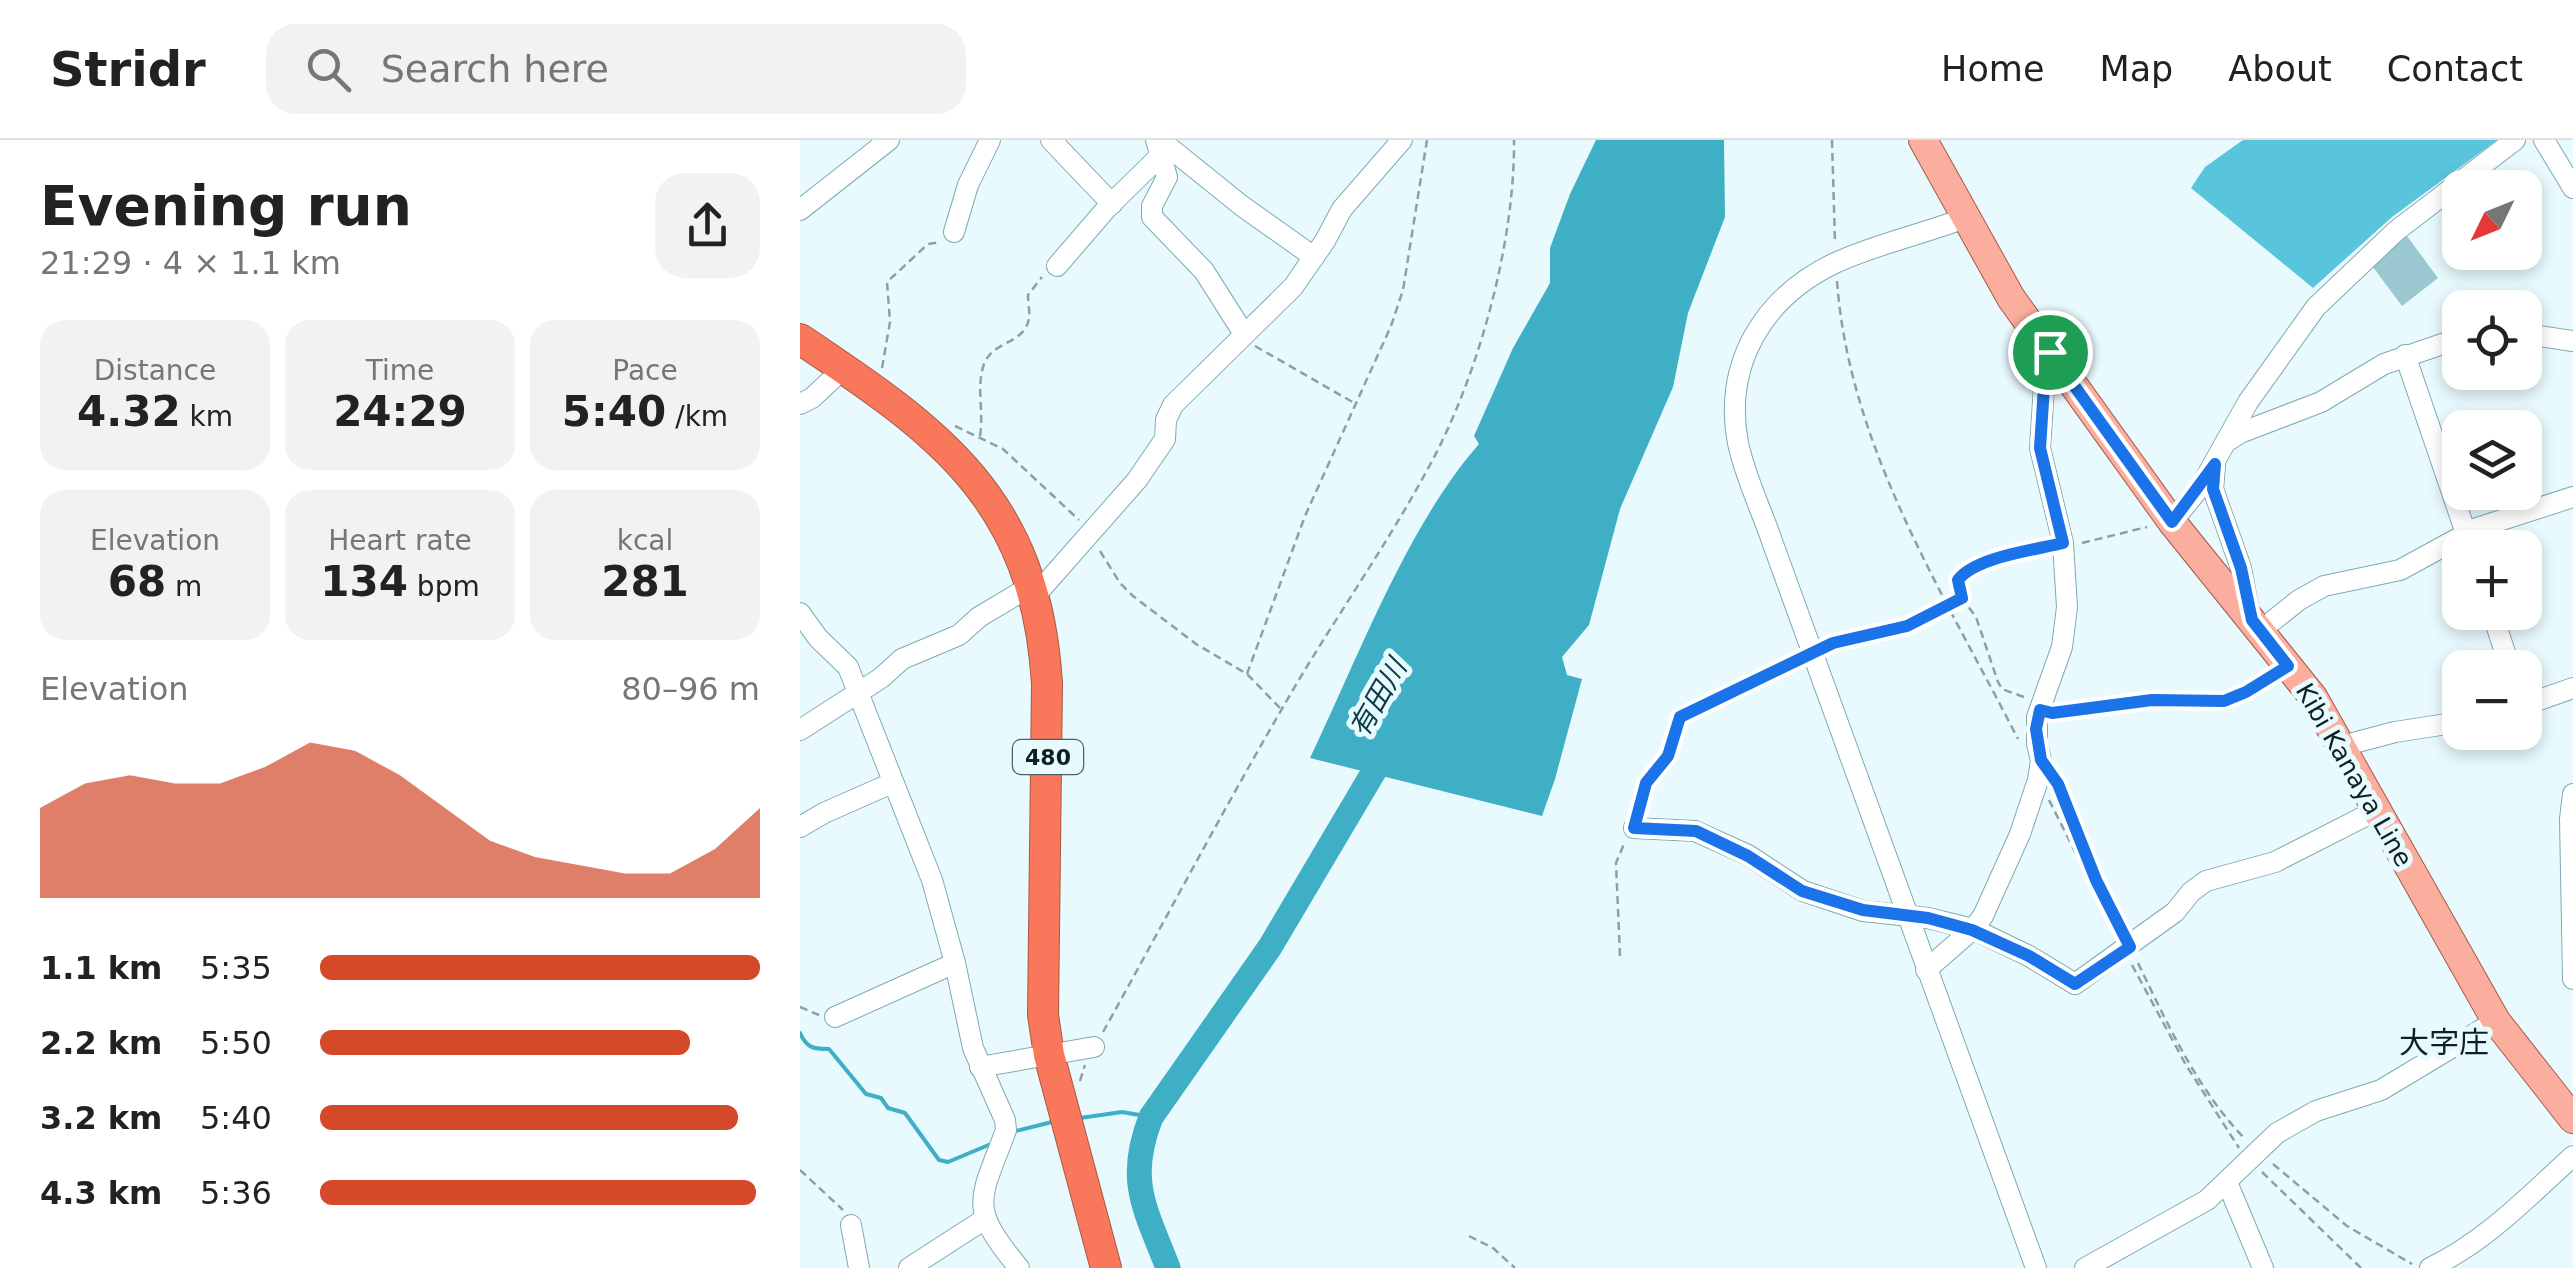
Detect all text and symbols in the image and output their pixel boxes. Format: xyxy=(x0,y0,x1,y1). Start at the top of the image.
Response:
search box xyxy=(266,24,966,114)
text: Stridr xyxy=(50,41,206,97)
icon: search xyxy=(301,42,356,97)
text: Search here xyxy=(381,47,609,91)
text: Home xyxy=(1941,49,2044,89)
text: Map xyxy=(2099,49,2173,89)
text: About xyxy=(2228,49,2332,89)
text: Contact xyxy=(2387,49,2523,89)
north arrow xyxy=(2442,170,2542,270)
map controls xyxy=(2442,170,2542,750)
button: share xyxy=(655,173,760,278)
text: Evening run xyxy=(40,174,412,238)
text: 21:29 · 4 × 1.1 km xyxy=(40,244,341,282)
button: locate xyxy=(2442,290,2542,390)
pin xyxy=(2008,310,2093,395)
icon: arrive xyxy=(2023,325,2078,380)
text: Distance xyxy=(94,354,216,387)
text: Time xyxy=(366,354,434,387)
text: Pace xyxy=(612,354,678,387)
text: 4.32 xyxy=(77,387,181,436)
text: 24:29 xyxy=(333,387,467,436)
text: 5:40 xyxy=(562,387,666,436)
text: km xyxy=(181,400,233,433)
text: /km xyxy=(666,400,728,433)
button: layers xyxy=(2442,410,2542,510)
text: Elevation xyxy=(90,524,220,557)
text: Heart rate xyxy=(328,524,472,557)
text: kcal xyxy=(617,524,673,557)
button: + xyxy=(2442,530,2542,630)
text: 68 xyxy=(108,557,166,606)
text: 134 xyxy=(320,557,408,606)
text: 281 xyxy=(601,557,689,606)
text: m xyxy=(166,570,202,603)
text: bpm xyxy=(408,570,480,603)
button: − xyxy=(2442,650,2542,750)
water label: 有田川 xyxy=(1343,651,1415,743)
text: Elevation xyxy=(40,670,189,708)
text: 80–96 m xyxy=(621,670,760,708)
street label: Kibi Kanaya Line xyxy=(2290,678,2418,872)
road number: 480 xyxy=(1013,740,1083,774)
text: 1.1 km xyxy=(40,949,162,987)
text: 5:35 xyxy=(200,949,272,987)
text: 2.2 km xyxy=(40,1024,162,1062)
text: 5:50 xyxy=(200,1024,272,1062)
district label: 大字庄 xyxy=(2399,1025,2489,1060)
text: 3.2 km xyxy=(40,1099,162,1137)
text: 5:40 xyxy=(200,1099,272,1137)
text: 4.3 km xyxy=(40,1174,162,1212)
text: 5:36 xyxy=(200,1174,272,1212)

